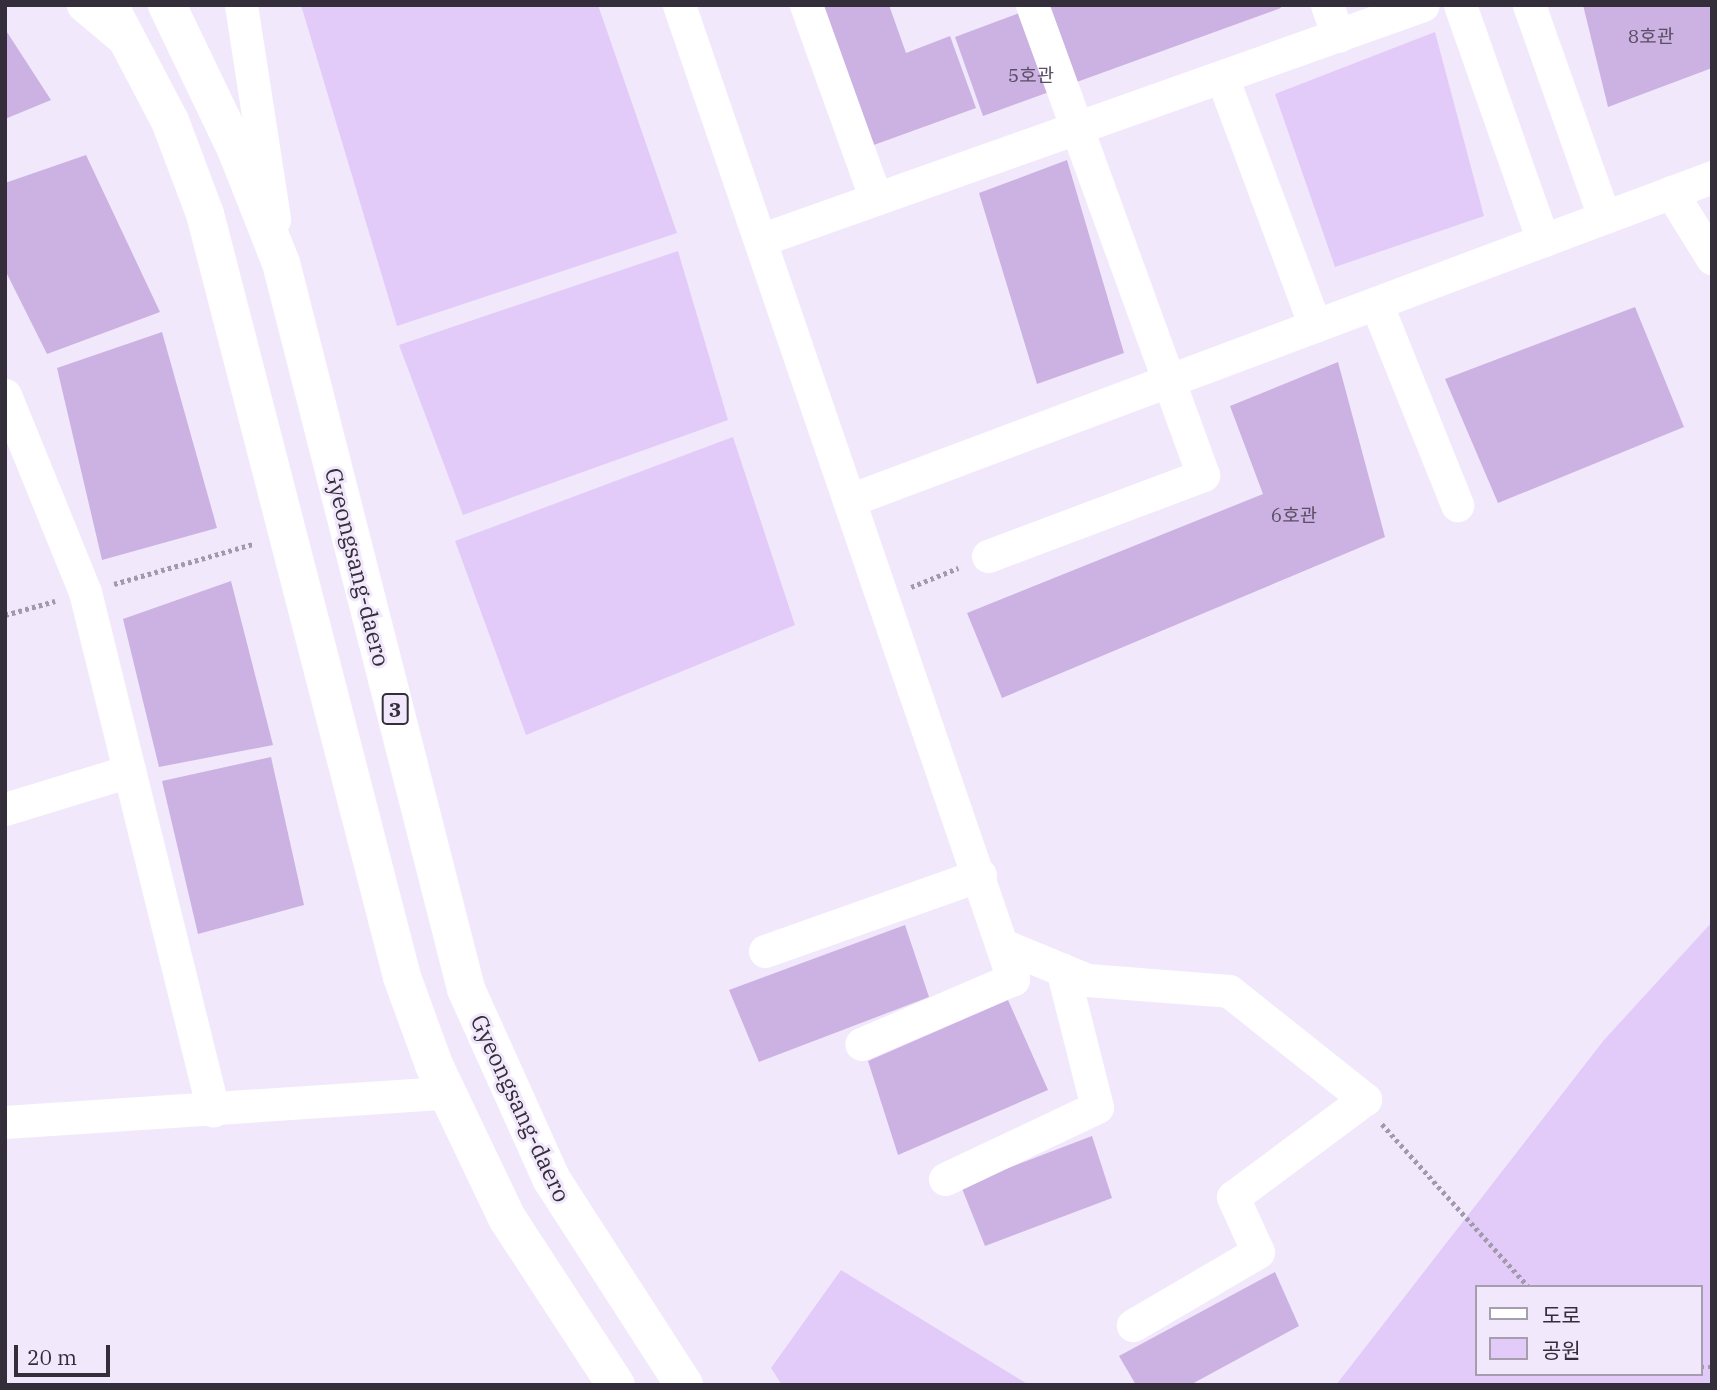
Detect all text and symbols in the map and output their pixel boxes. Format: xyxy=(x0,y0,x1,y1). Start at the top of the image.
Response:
house number: 8호관 xyxy=(1628,26,1674,48)
house number: 5호관 xyxy=(1008,65,1054,87)
street label: Gyeongsang-daero xyxy=(320,465,396,669)
house number: 6호관 xyxy=(1271,505,1317,527)
road number: 3 xyxy=(381,692,409,726)
street label: Gyeongsang-daero xyxy=(465,1010,577,1206)
legend xyxy=(1476,1285,1703,1376)
text: 도로 xyxy=(1542,1301,1581,1329)
scale bar xyxy=(18,1330,114,1374)
text: 공원 xyxy=(1542,1336,1581,1364)
text: 20 m xyxy=(27,1343,77,1371)

